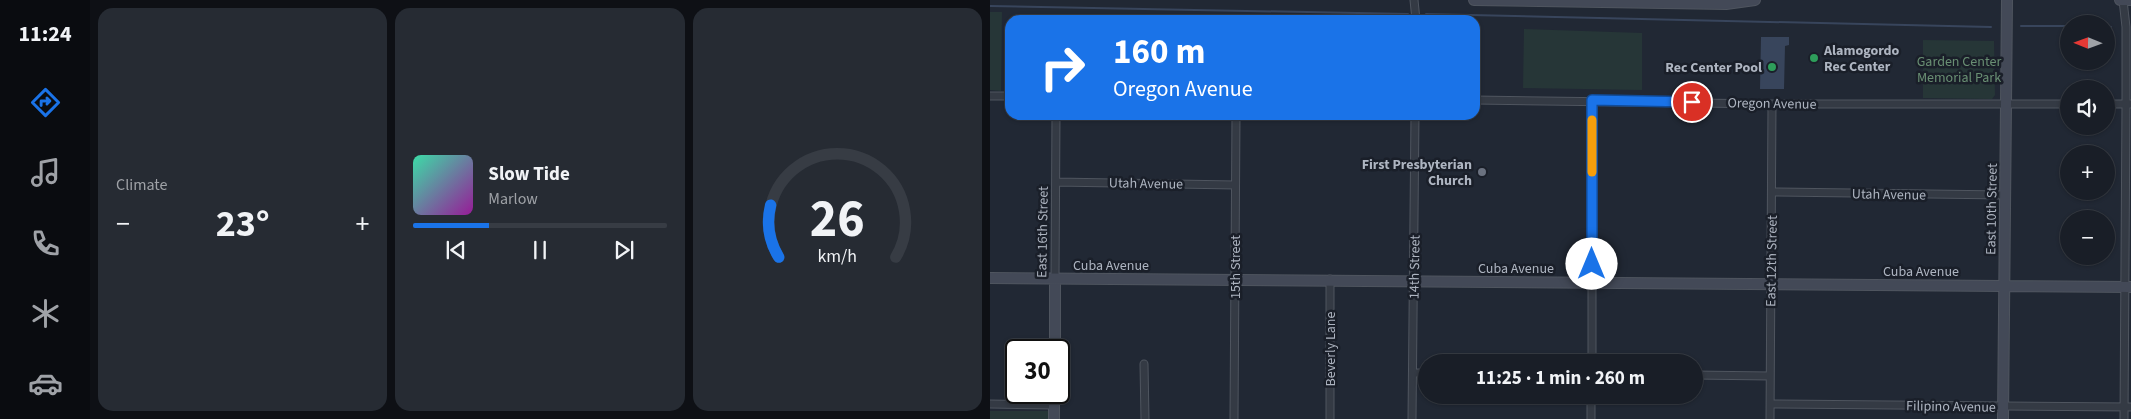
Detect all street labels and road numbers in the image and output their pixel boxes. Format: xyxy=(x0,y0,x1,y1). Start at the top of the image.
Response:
street label: Oregon Avenue xyxy=(1727,93,1817,115)
street label: East 10th Street xyxy=(1981,163,2003,255)
street label: Utah Avenue xyxy=(1109,173,1183,195)
street label: Utah Avenue xyxy=(1852,184,1926,206)
street label: East 16th Street xyxy=(1032,186,1054,278)
street label: East 12th Street xyxy=(1761,215,1783,307)
street label: 15th Street xyxy=(1226,235,1246,299)
street label: 14th Street xyxy=(1404,235,1426,299)
street label: Cuba Avenue xyxy=(1073,256,1149,276)
street label: Cuba Avenue xyxy=(1478,259,1554,279)
street label: Cuba Avenue xyxy=(1883,262,1959,282)
street label: Beverly Lane xyxy=(1321,311,1341,386)
street label: Filipino Avenue xyxy=(1906,396,1996,418)

